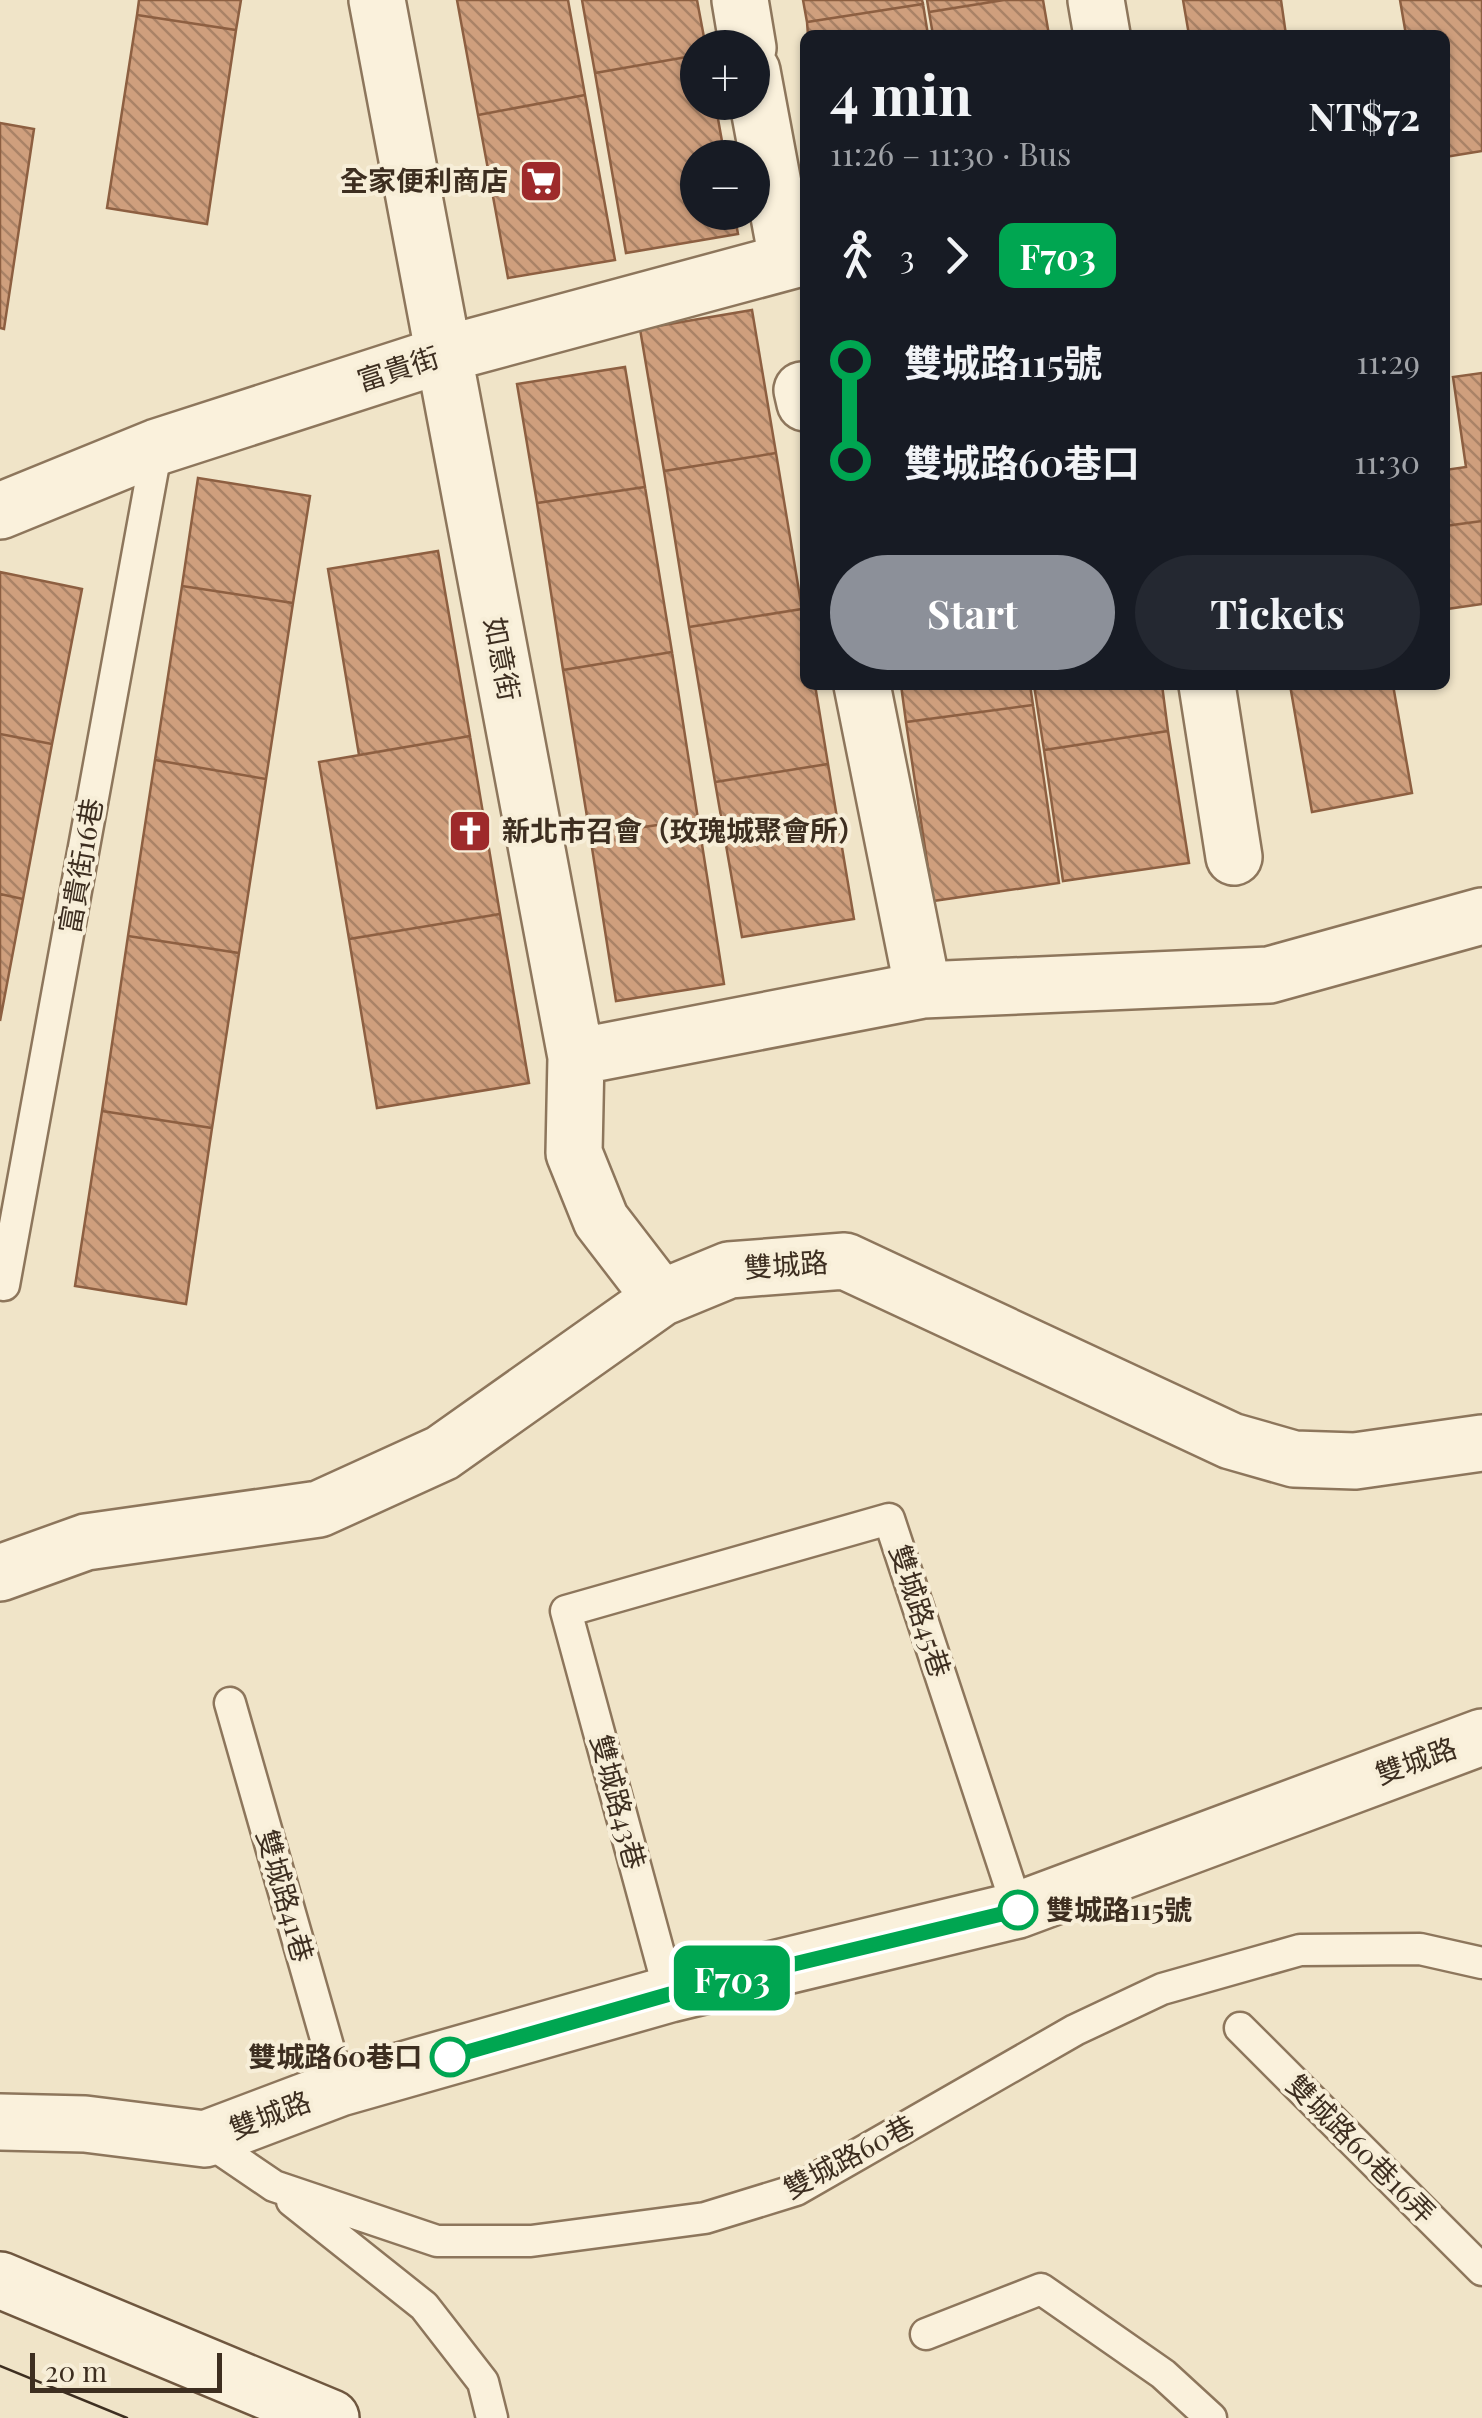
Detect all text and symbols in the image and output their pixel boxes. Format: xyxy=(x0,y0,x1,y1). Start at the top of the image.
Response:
map controls xyxy=(680,30,770,230)
button: + xyxy=(680,30,770,120)
text: 4 min xyxy=(830,56,972,130)
text: NT$72 xyxy=(1308,90,1420,141)
text: 11:26 – 11:30 · Bus xyxy=(830,131,1071,174)
button: − xyxy=(680,140,770,230)
supermarket icon: 全家便利商店 xyxy=(518,158,564,204)
place label: 全家便利商店 xyxy=(340,161,508,198)
icon: walk xyxy=(830,228,885,283)
icon: forward xyxy=(929,228,984,283)
text: F703 xyxy=(1019,232,1096,279)
text: 3 xyxy=(900,234,914,277)
text: 雙城路115號 xyxy=(904,336,1102,387)
street label: 富貴街 xyxy=(352,337,443,398)
text: 11:29 xyxy=(1356,339,1420,382)
text: 雙城路60巷口 xyxy=(904,436,1140,487)
text: 11:30 xyxy=(1354,439,1420,482)
button: Start xyxy=(830,555,1115,670)
button: Tickets xyxy=(1135,555,1420,670)
street label: 如意街 xyxy=(477,614,530,703)
street label: 富貴街16巷 xyxy=(49,795,110,936)
church icon: 新北市召會（玫瑰城聚會所） xyxy=(447,808,493,854)
place label: 新北市召會（玫瑰城聚會所） xyxy=(502,811,866,848)
street label: 雙城路 xyxy=(743,1242,829,1285)
street label: 雙城路45巷 xyxy=(883,1539,960,1682)
street label: 雙城路 xyxy=(1370,1728,1461,1791)
street label: 雙城路43巷 xyxy=(584,1730,655,1873)
street label: 雙城路41巷 xyxy=(250,1825,323,1966)
place label: 雙城路115號 xyxy=(1046,1890,1192,1927)
marker: 雙城路115號 xyxy=(999,1891,1037,1929)
line badge: F703 xyxy=(662,1946,802,2010)
text: F703 xyxy=(694,1955,770,2002)
place label: 雙城路60巷口 xyxy=(248,2037,422,2074)
marker: 雙城路60巷口 xyxy=(431,2038,469,2076)
street label: 雙城路60巷16弄 xyxy=(1280,2066,1444,2230)
street label: 雙城路 xyxy=(224,2081,315,2146)
street label: 雙城路60巷 xyxy=(776,2106,920,2206)
scale bar xyxy=(30,2348,222,2392)
text: 20 m xyxy=(45,2352,107,2389)

